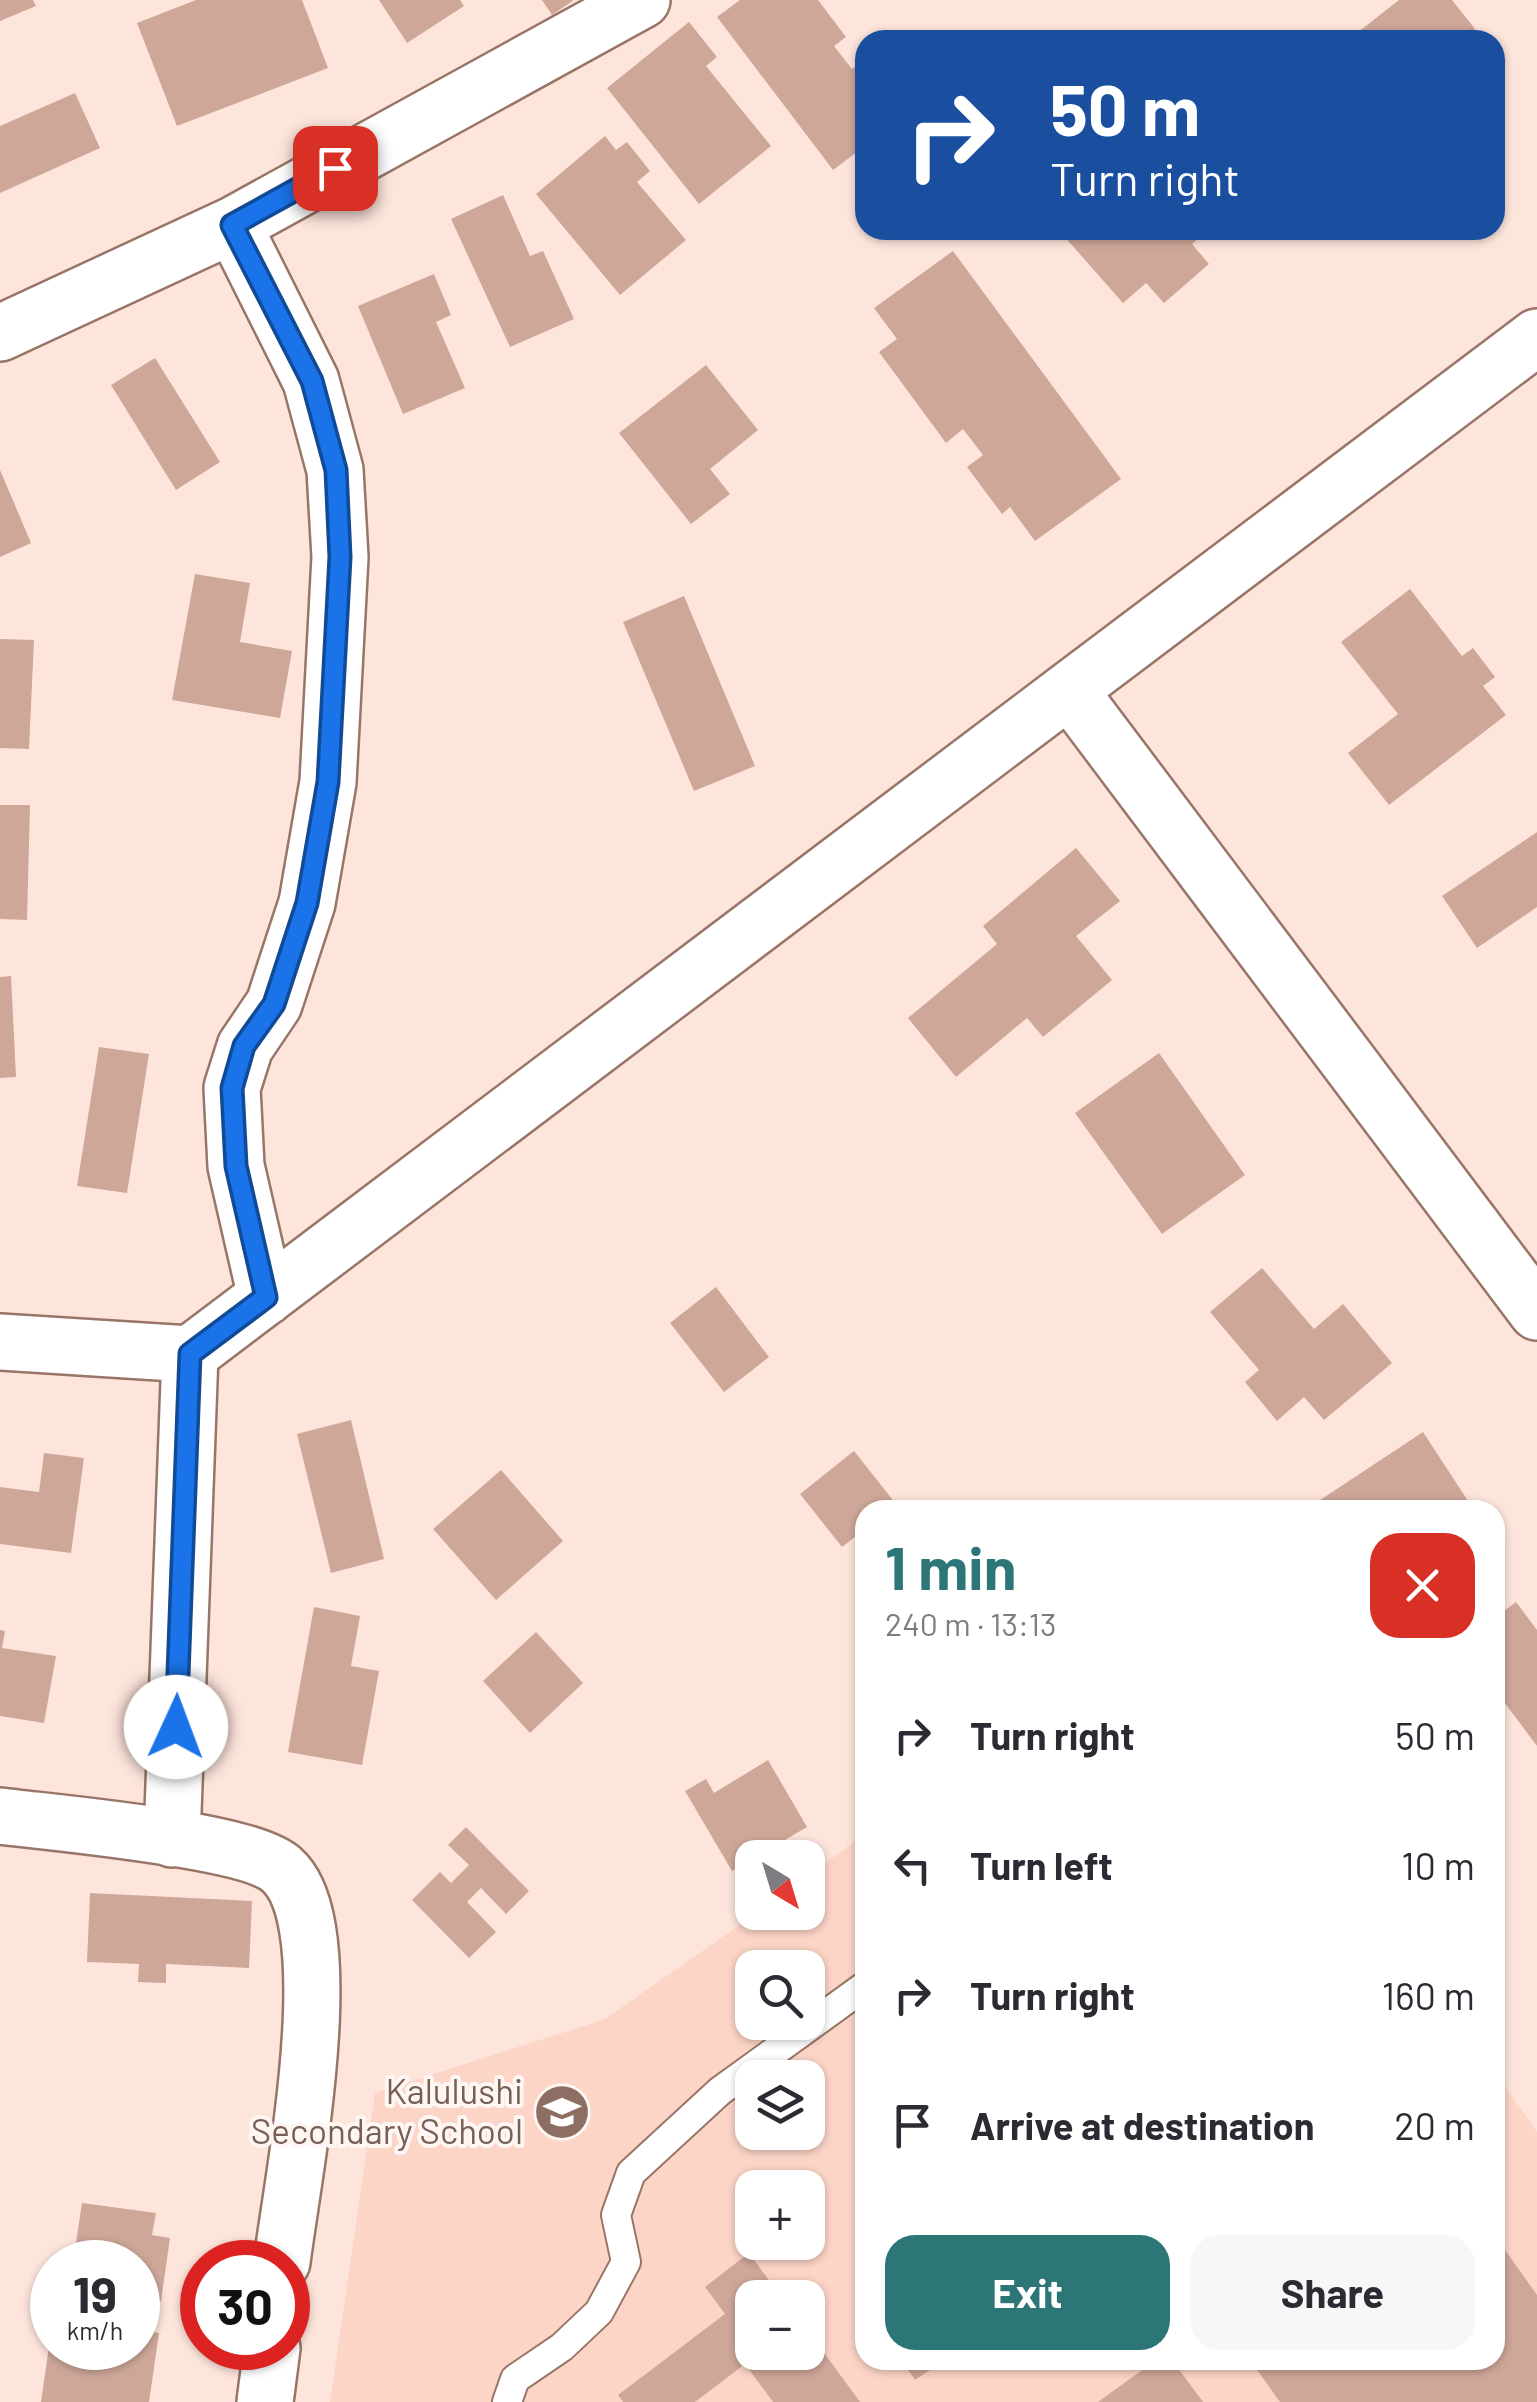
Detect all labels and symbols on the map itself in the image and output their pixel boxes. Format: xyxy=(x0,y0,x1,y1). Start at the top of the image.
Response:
pin xyxy=(293,126,378,211)
position arrow xyxy=(124,1675,228,1779)
north arrow xyxy=(735,1840,825,1930)
place label: Kalulushi Secondary School xyxy=(251,2069,523,2151)
school or university icon: Kalulushi Secondary School xyxy=(532,2082,592,2142)
speed limit sign: 30 xyxy=(180,2240,310,2370)

